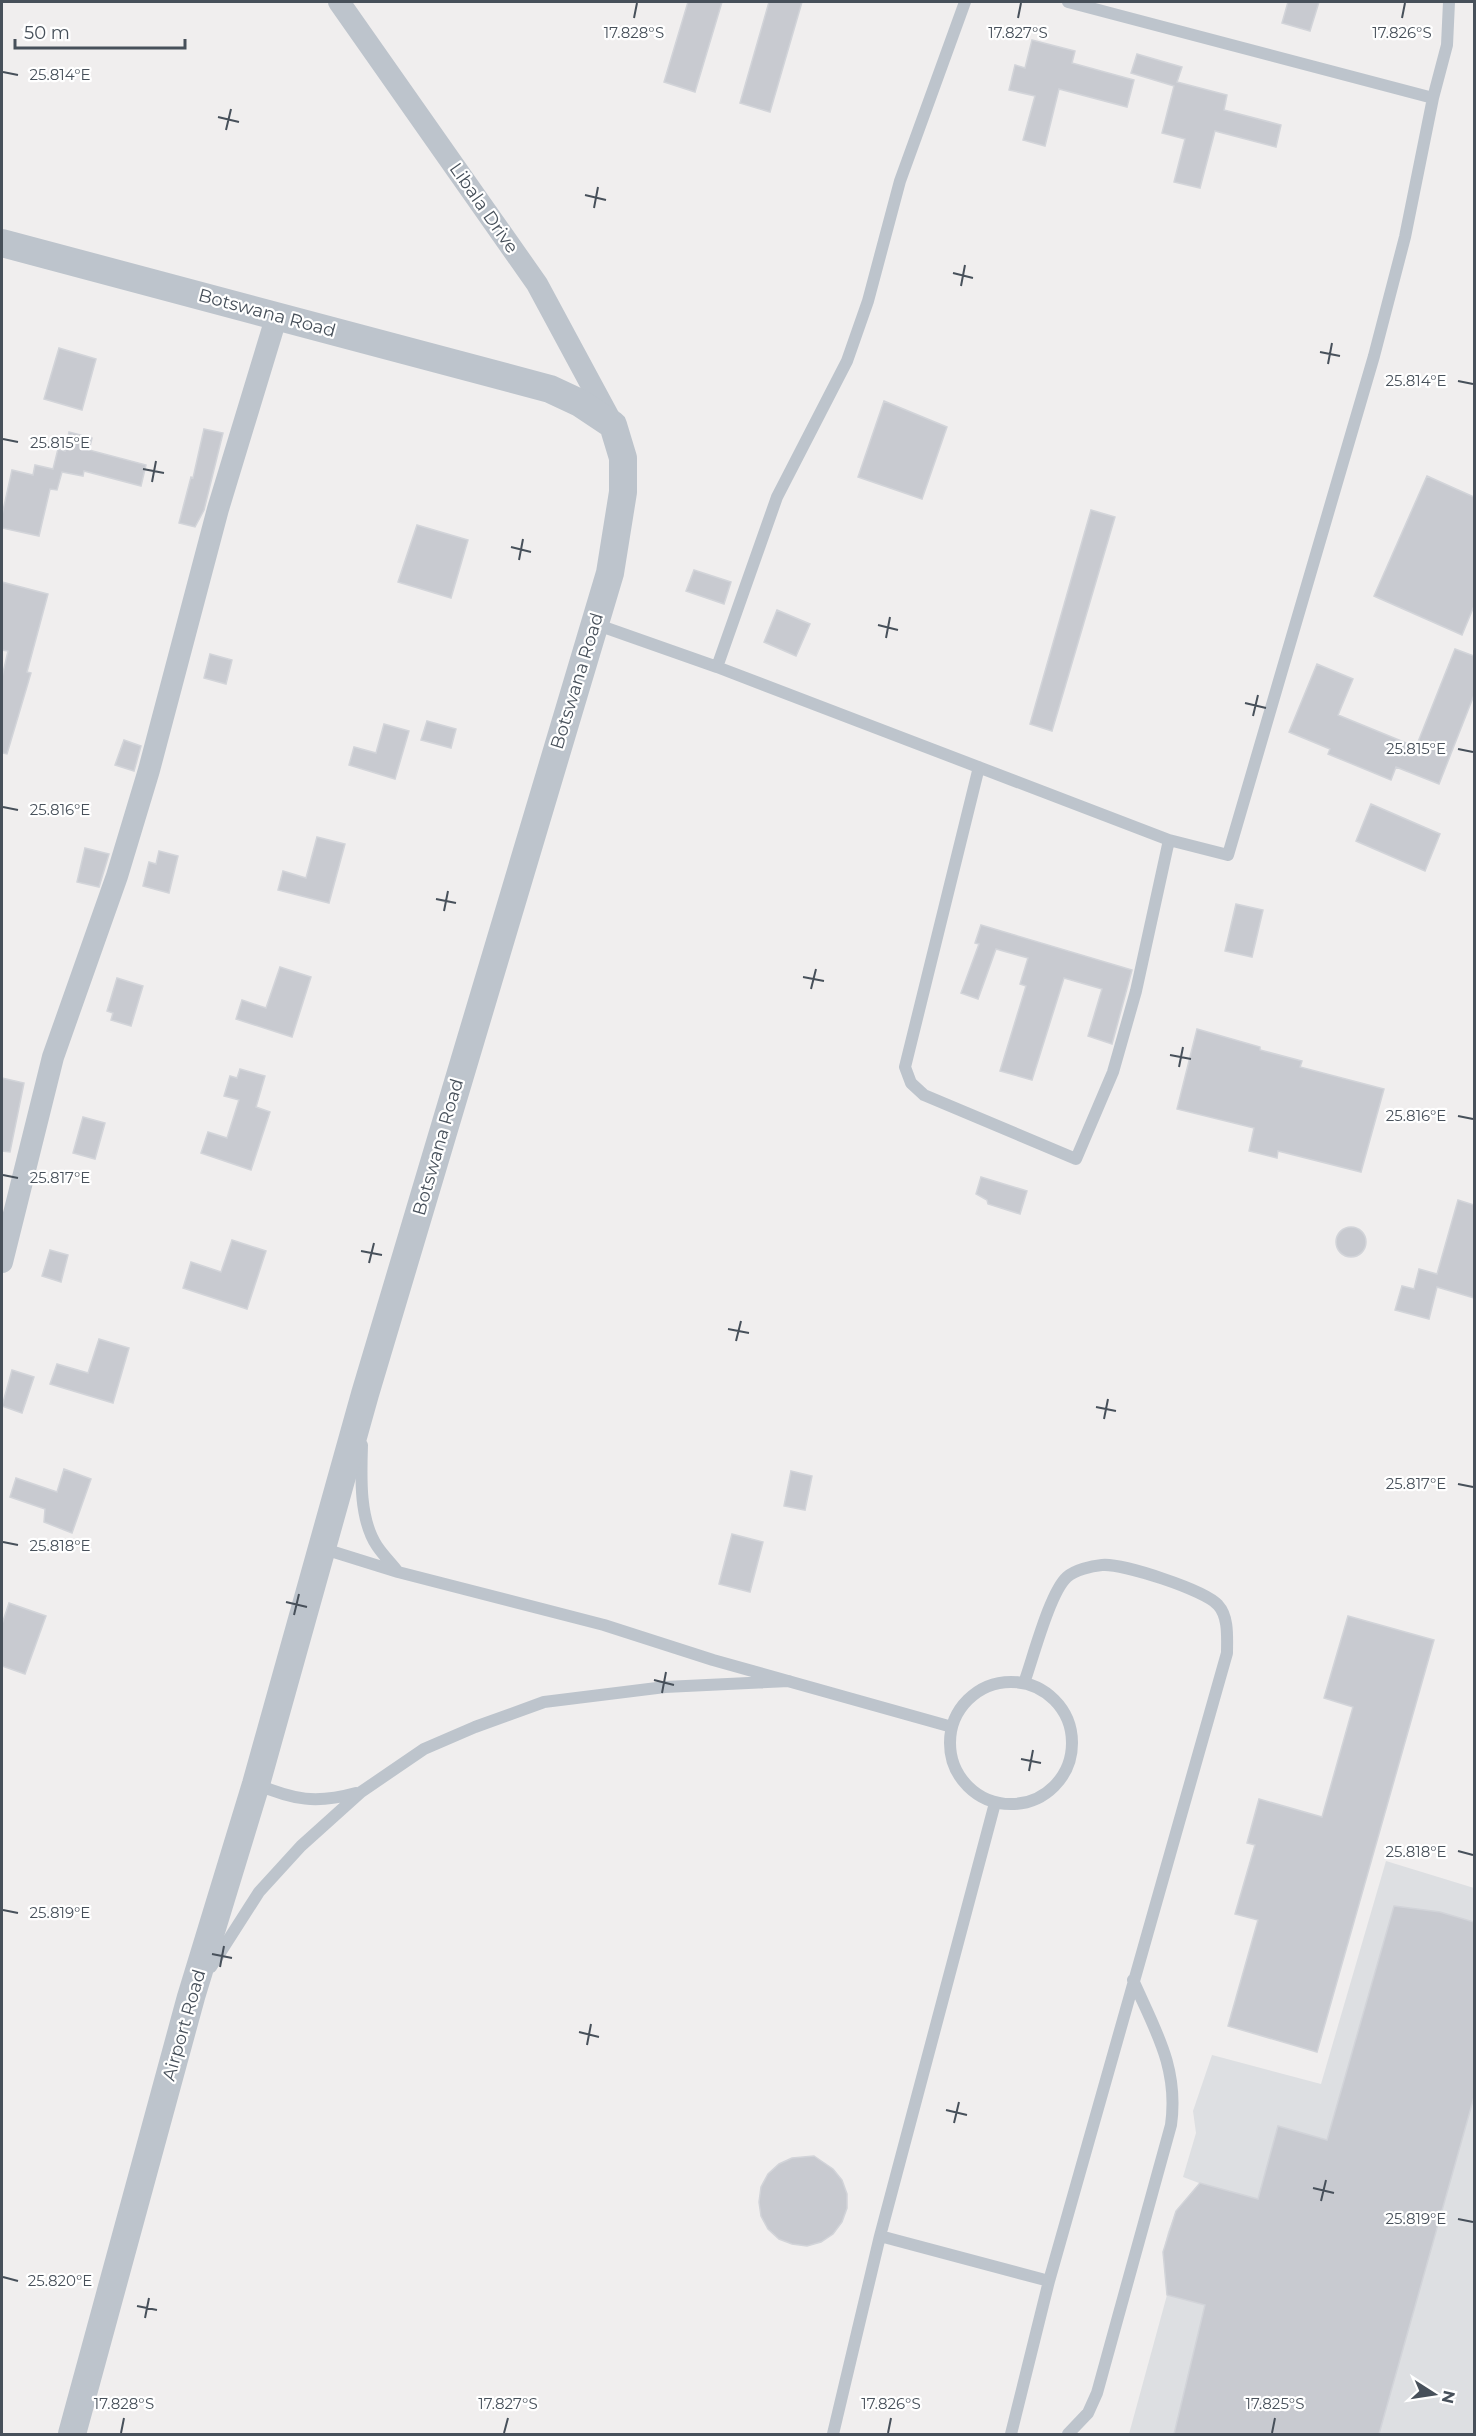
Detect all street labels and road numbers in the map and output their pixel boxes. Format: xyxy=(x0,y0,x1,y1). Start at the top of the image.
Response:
street label: Libala Drive xyxy=(445,158,523,258)
street label: Botswana Road xyxy=(196,284,338,342)
street label: Botswana Road xyxy=(546,610,608,752)
street label: Botswana Road xyxy=(408,1076,468,1218)
street label: Airport Road xyxy=(158,1967,210,2083)

